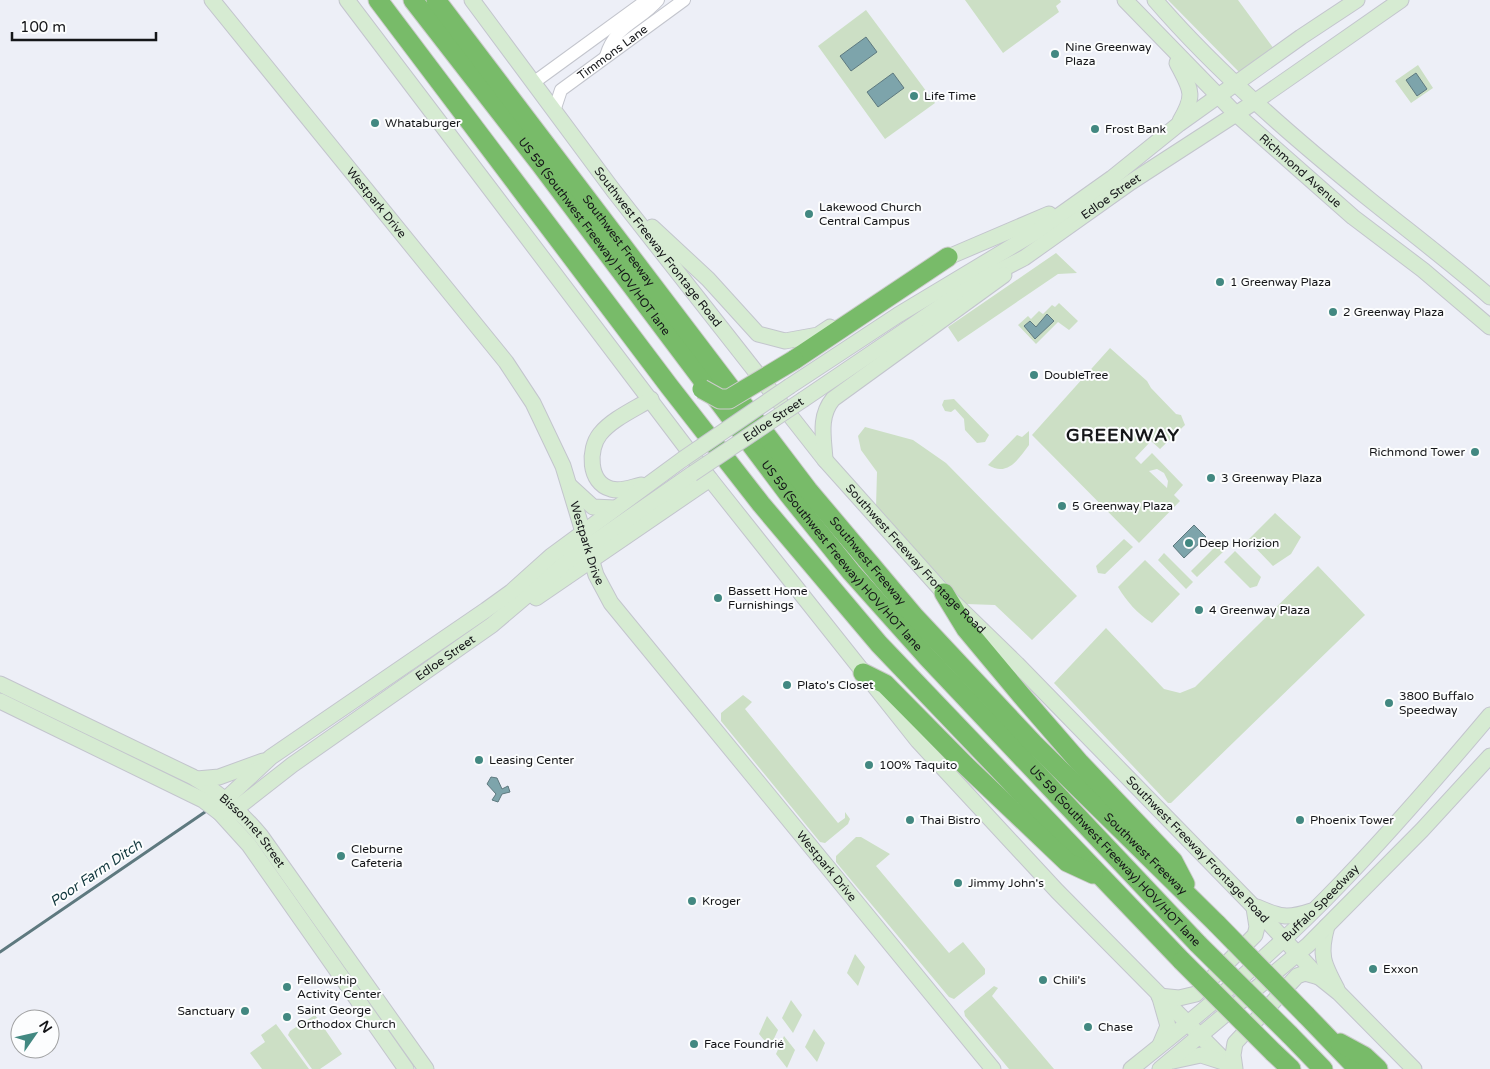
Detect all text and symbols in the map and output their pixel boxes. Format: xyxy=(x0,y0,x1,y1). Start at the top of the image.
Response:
scale bar xyxy=(12,10,156,42)
text: 100 m xyxy=(20,18,66,36)
street label: Timmons Lane xyxy=(575,22,651,83)
place label: Nine Greenway Plaza xyxy=(1065,40,1152,68)
marker: Nine Greenway Plaza xyxy=(1049,48,1061,60)
place label: Life Time xyxy=(924,89,976,103)
marker: Life Time xyxy=(908,90,920,102)
place label: Whataburger xyxy=(385,116,461,130)
marker: Whataburger xyxy=(369,117,381,129)
place label: Frost Bank xyxy=(1105,122,1166,136)
marker: Frost Bank xyxy=(1089,123,1101,135)
street label: Richmond Avenue xyxy=(1257,131,1345,211)
street label: US 59 (Southwest Freeway) HOV/HOT lane xyxy=(516,134,674,338)
street label: Westpark Drive xyxy=(344,164,409,241)
street label: Southwest Freeway Frontage Road xyxy=(591,164,725,330)
street label: Edloe Street xyxy=(1078,170,1144,222)
street label: Southwest Freeway xyxy=(580,192,658,290)
place label: Lakewood Church Central Campus xyxy=(819,200,922,228)
marker: Lakewood Church Central Campus xyxy=(803,208,815,220)
place label: 1 Greenway Plaza xyxy=(1230,275,1331,289)
marker: 1 Greenway Plaza xyxy=(1214,276,1226,288)
place label: 2 Greenway Plaza xyxy=(1343,305,1444,319)
marker: 2 Greenway Plaza xyxy=(1327,306,1339,318)
place label: DoubleTree xyxy=(1044,368,1109,382)
marker: DoubleTree xyxy=(1028,369,1040,381)
street label: Edloe Street xyxy=(741,394,807,445)
district label: GREENWAY xyxy=(1066,424,1180,446)
place label: Richmond Tower xyxy=(1369,445,1465,459)
marker: Richmond Tower xyxy=(1469,446,1481,458)
street label: US 59 (Southwest Freeway) HOV/HOT lane xyxy=(759,458,927,654)
place label: 3 Greenway Plaza xyxy=(1221,471,1322,485)
marker: 3 Greenway Plaza xyxy=(1205,472,1217,484)
street label: Southwest Freeway Frontage Road xyxy=(843,481,988,636)
place label: 5 Greenway Plaza xyxy=(1072,499,1173,513)
street label: Westpark Drive xyxy=(567,500,607,588)
marker: 5 Greenway Plaza xyxy=(1056,500,1068,512)
street label: Southwest Freeway xyxy=(826,513,908,607)
place label: Deep Horizion xyxy=(1199,536,1279,550)
marker: Deep Horizion xyxy=(1183,537,1195,549)
place label: Bassett Home Furnishings xyxy=(728,584,808,612)
marker: Bassett Home Furnishings xyxy=(712,592,724,604)
place label: 4 Greenway Plaza xyxy=(1209,603,1310,617)
marker: 4 Greenway Plaza xyxy=(1193,604,1205,616)
street label: Edloe Street xyxy=(413,632,478,683)
place label: Plato's Closet xyxy=(797,678,874,692)
marker: Plato's Closet xyxy=(781,679,793,691)
place label: 3800 Buffalo Speedway xyxy=(1399,689,1474,717)
marker: 3800 Buffalo Speedway xyxy=(1383,697,1395,709)
place label: Leasing Center xyxy=(489,753,575,767)
marker: Leasing Center xyxy=(473,754,485,766)
place label: 100% Taquito xyxy=(879,758,957,772)
marker: 100% Taquito xyxy=(863,759,875,771)
street label: US 59 (Southwest Freeway) HOV/HOT lane xyxy=(1026,762,1204,949)
street label: Southwest Freeway Frontage Road xyxy=(1123,774,1271,926)
street label: Bissonnet Street xyxy=(217,791,288,871)
street label: Southwest Freeway xyxy=(1101,810,1191,898)
place label: Thai Bistro xyxy=(920,813,981,827)
place label: Phoenix Tower xyxy=(1310,813,1394,827)
marker: Thai Bistro xyxy=(904,814,916,826)
marker: Phoenix Tower xyxy=(1294,814,1306,826)
street label: Westpark Drive xyxy=(794,828,860,904)
water label: Poor Farm Ditch xyxy=(47,836,146,910)
place label: Cleburne Cafeteria xyxy=(351,842,403,870)
marker: Cleburne Cafeteria xyxy=(335,850,347,862)
street label: Buffalo Speedway xyxy=(1279,861,1362,945)
place label: Jimmy John's xyxy=(968,876,1044,890)
marker: Jimmy John's xyxy=(952,877,964,889)
place label: Kroger xyxy=(702,894,741,908)
marker: Kroger xyxy=(686,895,698,907)
place label: Exxon xyxy=(1383,962,1418,976)
marker: Exxon xyxy=(1367,963,1379,975)
place label: Fellowship Activity Center xyxy=(297,973,382,1001)
place label: Chili's xyxy=(1053,973,1086,987)
marker: Chili's xyxy=(1037,974,1049,986)
marker: Fellowship Activity Center xyxy=(281,981,293,993)
place label: Saint George Orthodox Church xyxy=(297,1003,396,1031)
place label: Sanctuary xyxy=(177,1004,236,1018)
marker: Sanctuary xyxy=(239,1005,251,1017)
north arrow xyxy=(10,1009,60,1059)
marker: Saint George Orthodox Church xyxy=(281,1011,293,1023)
text: N xyxy=(35,1018,56,1036)
place label: Chase xyxy=(1098,1020,1133,1034)
marker: Chase xyxy=(1082,1021,1094,1033)
place label: Face Foundrié xyxy=(704,1037,784,1051)
marker: Face Foundrié xyxy=(688,1038,700,1050)

